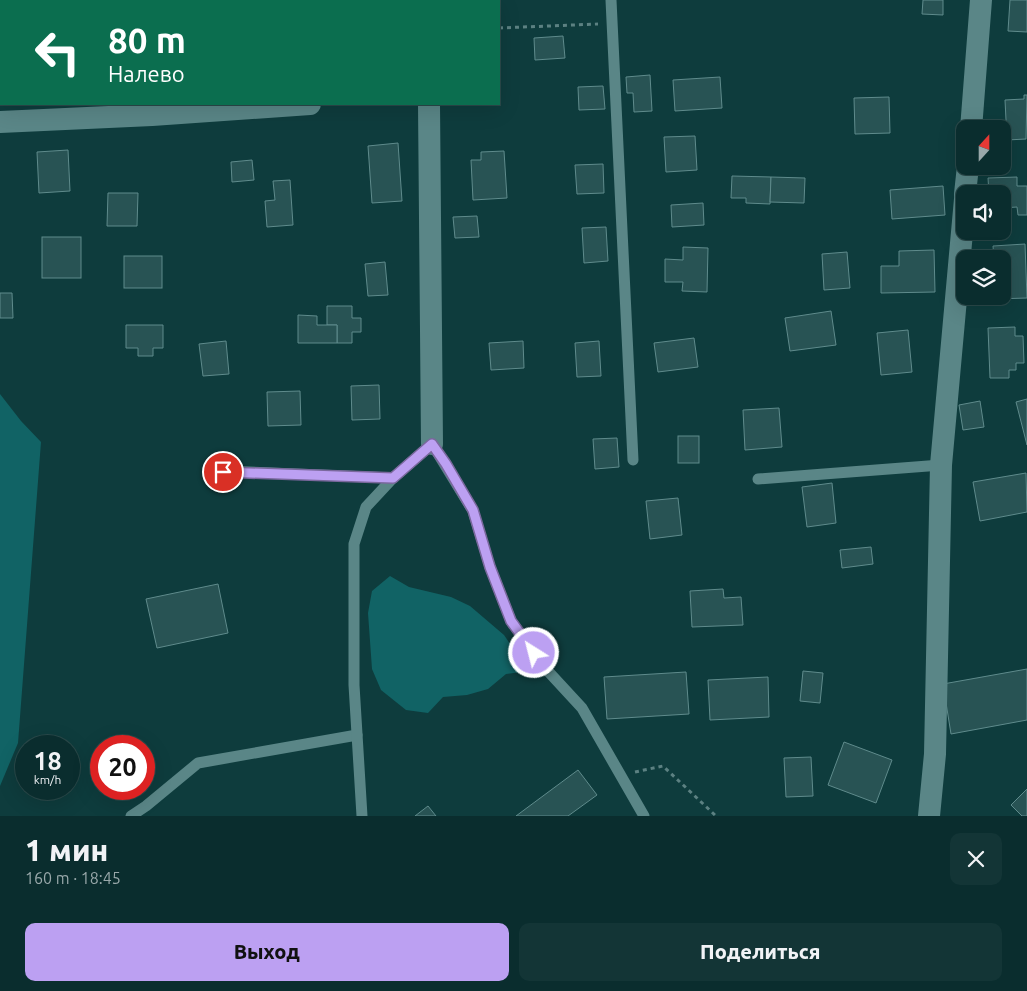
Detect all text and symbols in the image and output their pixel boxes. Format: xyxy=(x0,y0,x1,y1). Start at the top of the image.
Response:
icon: left xyxy=(25,20,90,85)
text: 80 m xyxy=(108,20,186,60)
text: Налево xyxy=(108,61,185,86)
north arrow xyxy=(956,120,1011,175)
map controls xyxy=(956,120,1011,305)
button: sound xyxy=(956,185,1011,240)
button: layers xyxy=(956,250,1011,305)
pin xyxy=(202,451,244,493)
icon: arrive xyxy=(209,458,237,486)
position arrow xyxy=(507,626,559,678)
speed limit sign: 20 xyxy=(90,735,155,800)
text: 18 xyxy=(33,747,62,775)
text: km/h xyxy=(34,773,61,786)
text: 1 мин xyxy=(25,833,108,867)
button: close xyxy=(950,833,1002,885)
text: 160 m · 18:45 xyxy=(25,869,121,887)
button: Выход xyxy=(25,923,509,981)
button: Поделиться xyxy=(519,923,1002,981)

